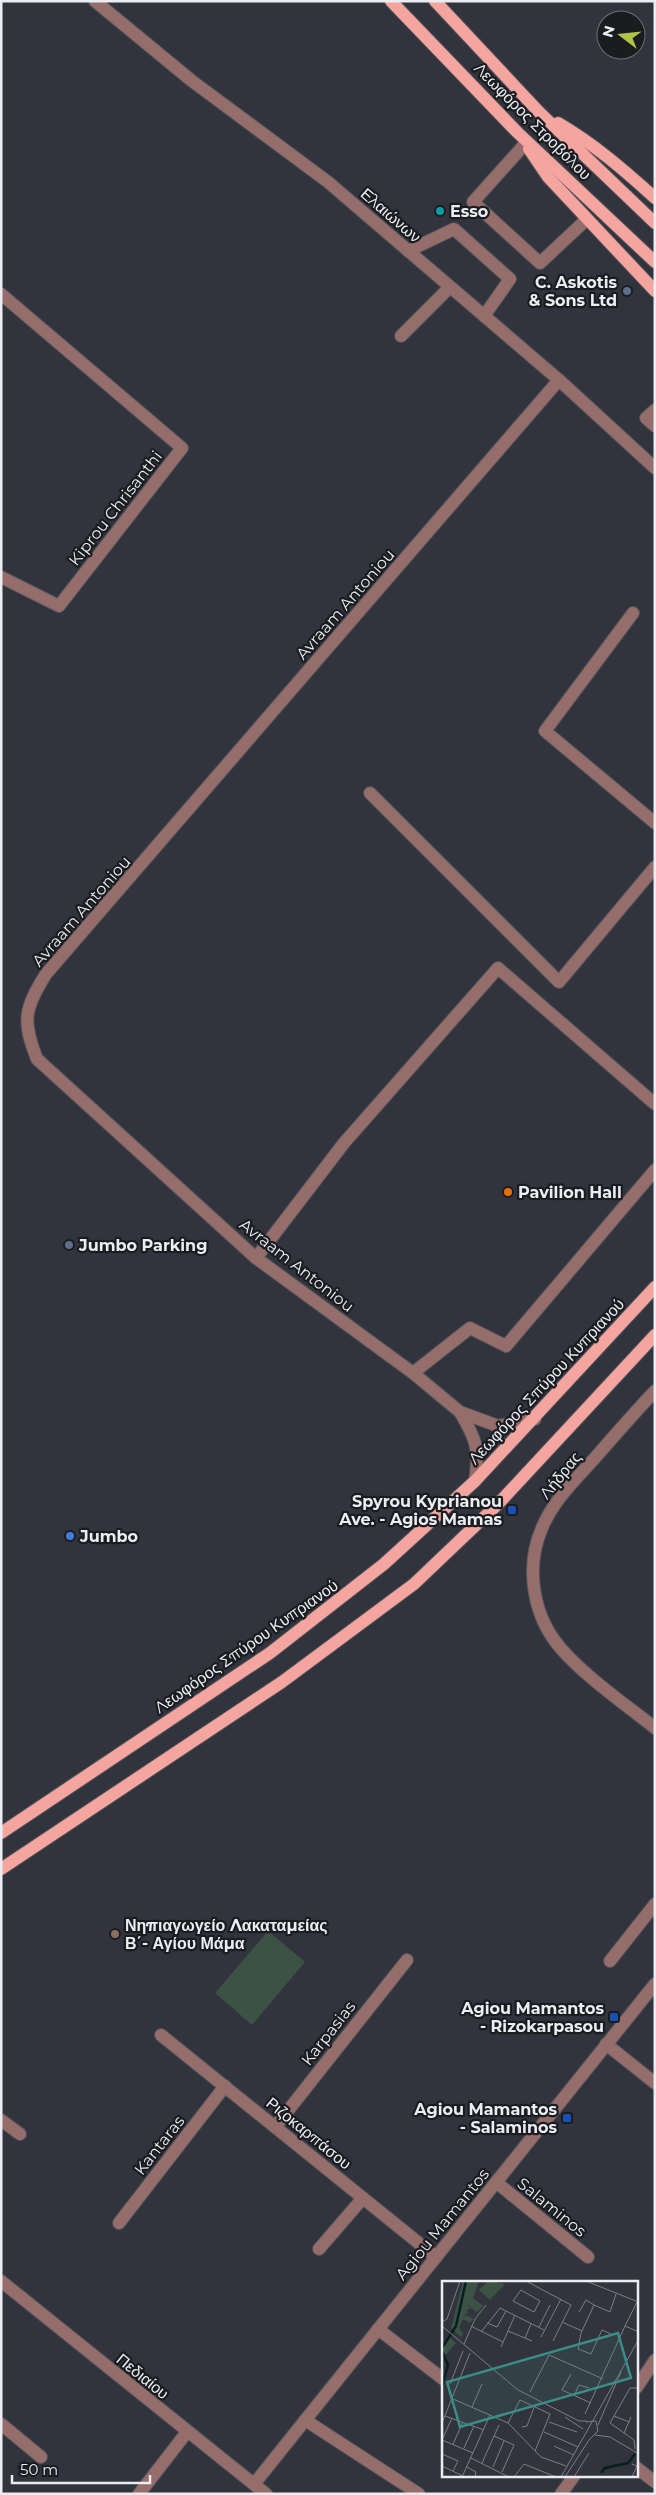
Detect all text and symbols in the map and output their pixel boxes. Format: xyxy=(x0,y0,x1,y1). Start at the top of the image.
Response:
north arrow xyxy=(596,10,646,60)
text: N xyxy=(598,23,619,39)
street label: Λεωφόρος Στροβόλου xyxy=(470,59,595,184)
street label: Ελαιώνων xyxy=(357,184,425,247)
place label: Esso xyxy=(450,202,488,221)
marker: Esso xyxy=(434,205,446,217)
place label: C. Askotis & Sons Ltd xyxy=(529,273,617,310)
marker: C. Askotis & Sons Ltd xyxy=(621,285,633,297)
street label: Kiprou Chrisanthi xyxy=(65,447,166,569)
street label: Avraam Antoniou xyxy=(292,545,398,663)
street label: Avraam Antoniou xyxy=(28,852,134,970)
place label: Pavilion Hall xyxy=(518,1183,622,1202)
marker: Pavilion Hall xyxy=(502,1186,514,1198)
street label: Avraam Antoniou xyxy=(236,1215,358,1316)
place label: Jumbo Parking xyxy=(78,1236,207,1255)
marker: Jumbo Parking xyxy=(63,1239,75,1251)
street label: Λεωφόρος Σπύρου Κυπριανού xyxy=(465,1295,628,1468)
street label: Λήδρας xyxy=(536,1448,585,1503)
place label: Spyrou Kyprianou Ave. - Agios Mamas xyxy=(338,1492,503,1529)
marker: Spyrou Kyprianou Ave. - Agios Mamas xyxy=(506,1504,518,1516)
place label: Jumbo xyxy=(79,1527,138,1546)
marker: Jumbo xyxy=(64,1530,76,1542)
street label: Λεωφόρος Σπύρου Κυπριανού xyxy=(151,1576,342,1717)
place label: Νηπιαγωγείο Λακαταμείας Β΄- Αγίου Μάμα xyxy=(125,1916,328,1953)
marker: Νηπιαγωγείο Λακαταμείας Β΄- Αγίου Μάμα xyxy=(109,1928,121,1940)
street label: Karpasias xyxy=(297,1997,360,2069)
place label: Agiou Mamantos - Rizokarpasou xyxy=(460,1999,604,2036)
marker: Agiou Mamantos - Rizokarpasou xyxy=(608,2011,620,2023)
street label: Ριζοκαρπάσου xyxy=(262,2093,355,2173)
place label: Agiou Mamantos - Salaminos xyxy=(413,2100,557,2137)
street label: Kantaras xyxy=(130,2112,189,2179)
marker: Agiou Mamantos - Salaminos xyxy=(561,2112,573,2124)
street label: Agiou Mamantos xyxy=(392,2165,493,2284)
street label: Salaminos xyxy=(513,2174,590,2241)
inset map xyxy=(442,2281,638,2478)
street label: Πεδιαίου xyxy=(113,2350,173,2403)
scale bar xyxy=(12,2452,150,2484)
text: 50 m xyxy=(20,2460,58,2479)

